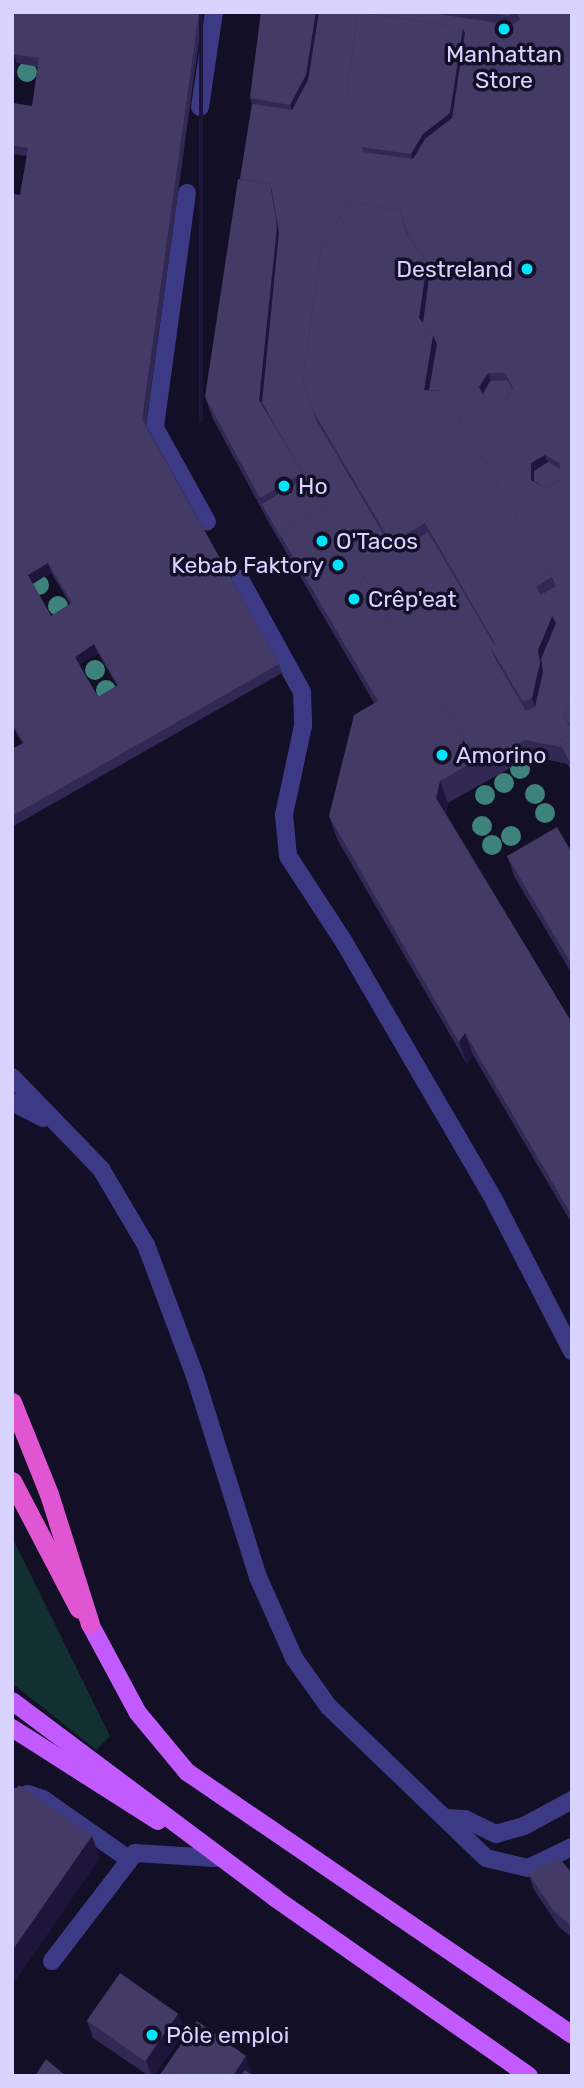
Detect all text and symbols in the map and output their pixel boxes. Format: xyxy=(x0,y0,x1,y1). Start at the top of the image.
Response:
marker: Manhattan Store xyxy=(496,21,512,37)
place label: Manhattan Store xyxy=(446,40,562,94)
place label: Destreland xyxy=(396,255,513,283)
marker: Destreland xyxy=(519,261,535,277)
place label: Ho xyxy=(298,472,328,500)
marker: Ho xyxy=(276,478,292,494)
place label: O'Tacos xyxy=(336,527,418,555)
marker: O'Tacos xyxy=(314,533,330,549)
place label: Kebab Faktory xyxy=(171,551,324,579)
marker: Kebab Faktory xyxy=(330,557,346,573)
place label: Crêp'eat xyxy=(368,585,456,613)
marker: Crêp'eat xyxy=(346,591,362,607)
place label: Amorino xyxy=(456,741,547,769)
marker: Amorino xyxy=(434,747,450,763)
place label: Pôle emploi xyxy=(166,2021,289,2049)
marker: Pôle emploi xyxy=(144,2027,160,2043)

